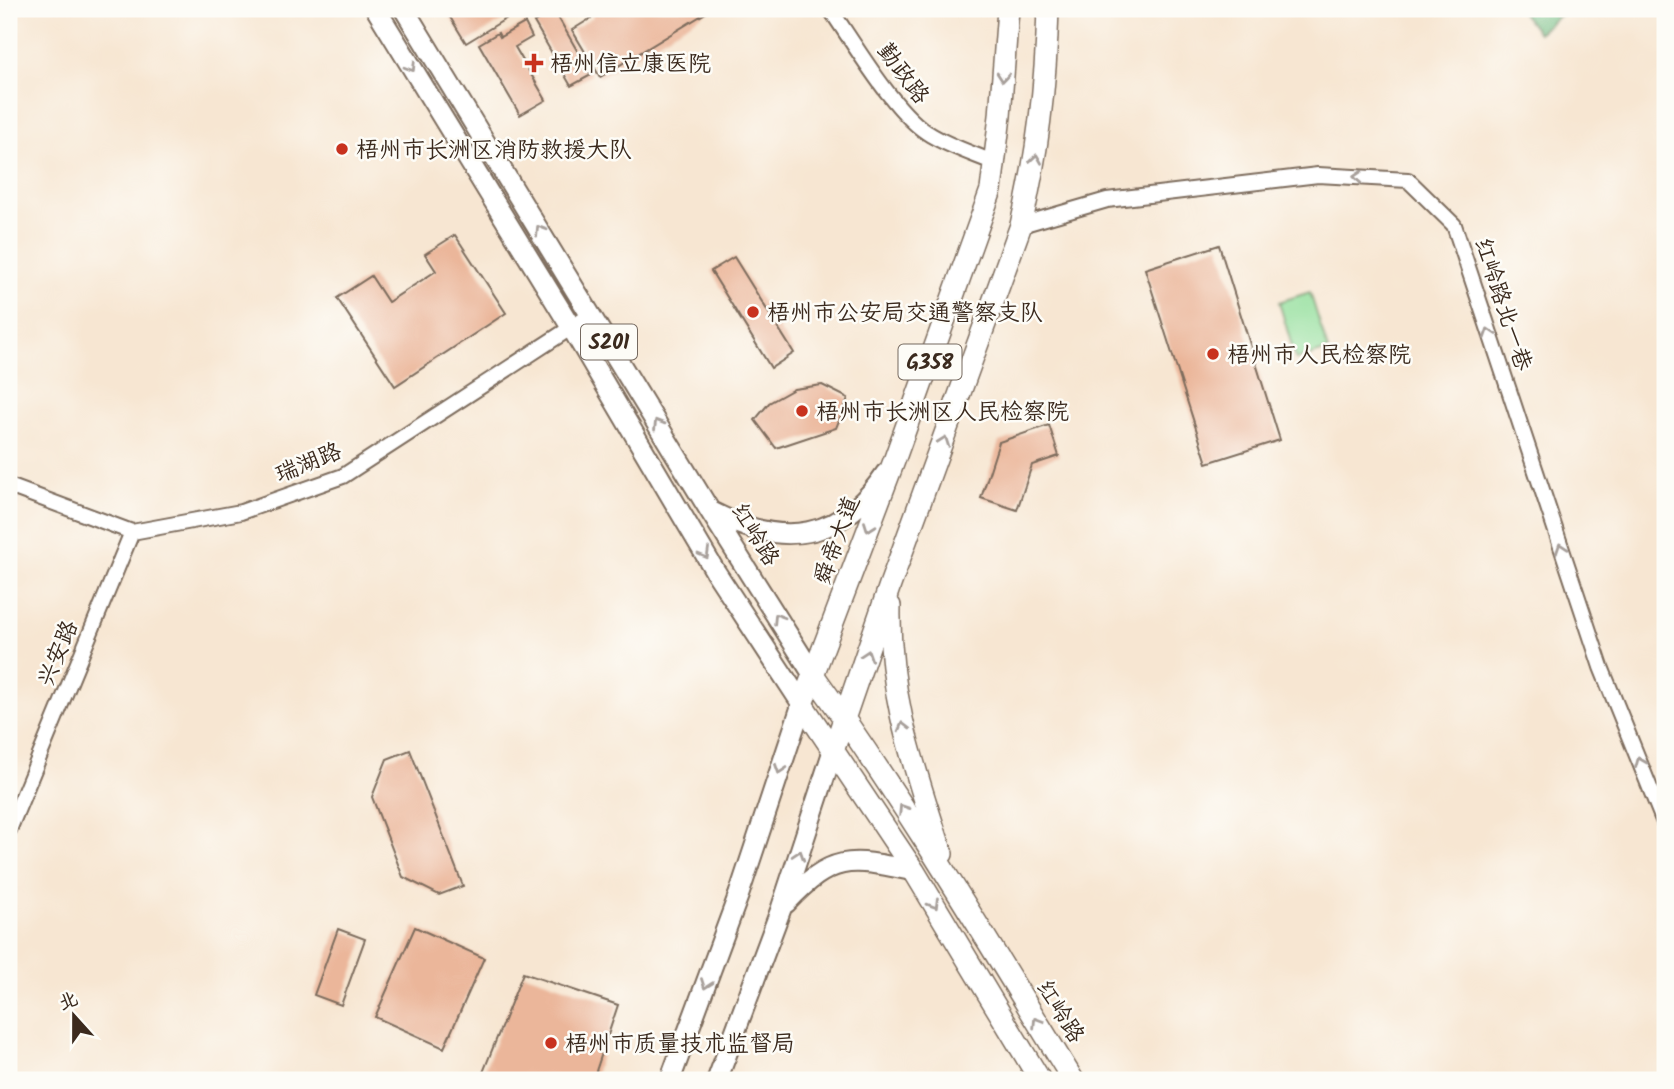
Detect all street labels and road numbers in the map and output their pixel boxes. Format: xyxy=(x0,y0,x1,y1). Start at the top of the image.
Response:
street label: 勤政路 xyxy=(867,36,938,113)
street label: 红岭路北一巷 xyxy=(1464,233,1541,377)
road number: S201 xyxy=(581,324,637,360)
road number: G358 xyxy=(898,344,962,380)
street label: 瑞湖路 xyxy=(270,434,347,493)
street label: 舜帝大道 xyxy=(805,491,871,590)
street label: 红岭路 xyxy=(721,496,788,574)
street label: 兴安路 xyxy=(29,615,89,693)
street label: 红岭路 xyxy=(1026,973,1093,1051)

